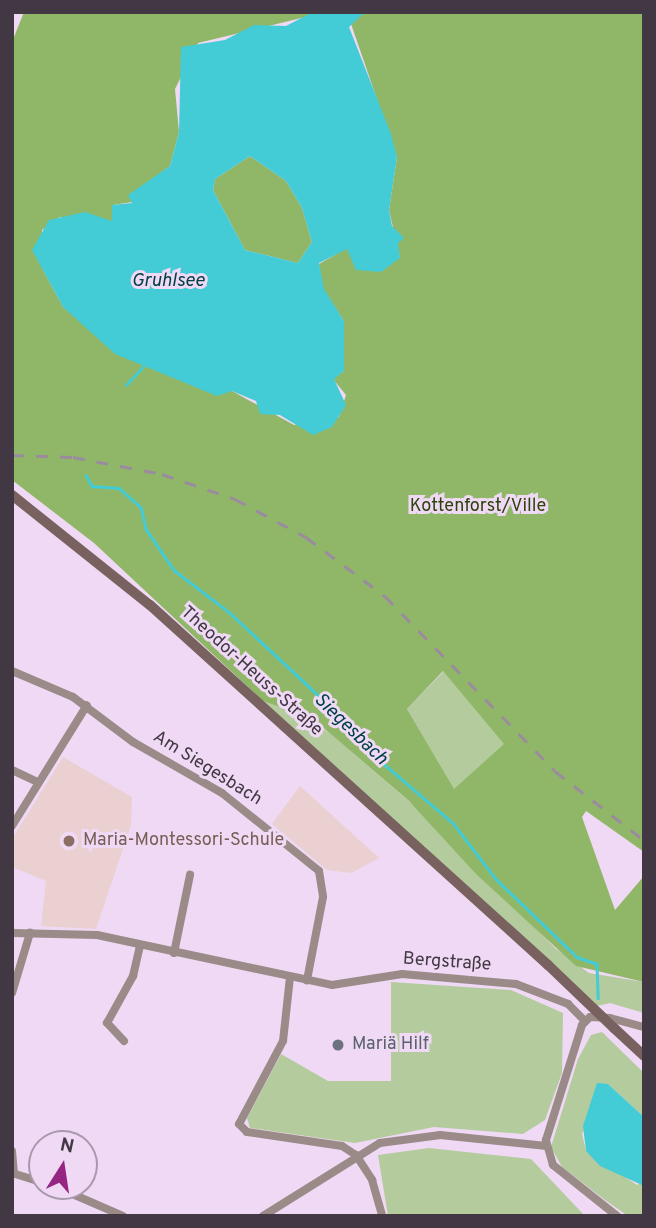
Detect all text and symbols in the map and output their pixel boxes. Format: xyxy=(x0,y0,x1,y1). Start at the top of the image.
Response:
water label: Gruhlsee xyxy=(131,271,205,293)
park label: Kottenforst/Ville xyxy=(410,496,546,518)
street label: Theodor-Heuss-Straße xyxy=(176,603,326,741)
water label: Siegesbach xyxy=(308,689,392,771)
street label: Am Siegesbach xyxy=(149,727,265,811)
place label: Maria-Montessori-Schule xyxy=(83,830,284,852)
marker: Maria-Montessori-Schule xyxy=(61,833,77,849)
street label: Bergstraße xyxy=(402,949,492,977)
place label: Mariä Hilf xyxy=(352,1034,429,1056)
marker: Mariä Hilf xyxy=(330,1037,346,1053)
north arrow xyxy=(28,1130,98,1200)
text: N xyxy=(58,1133,76,1160)

